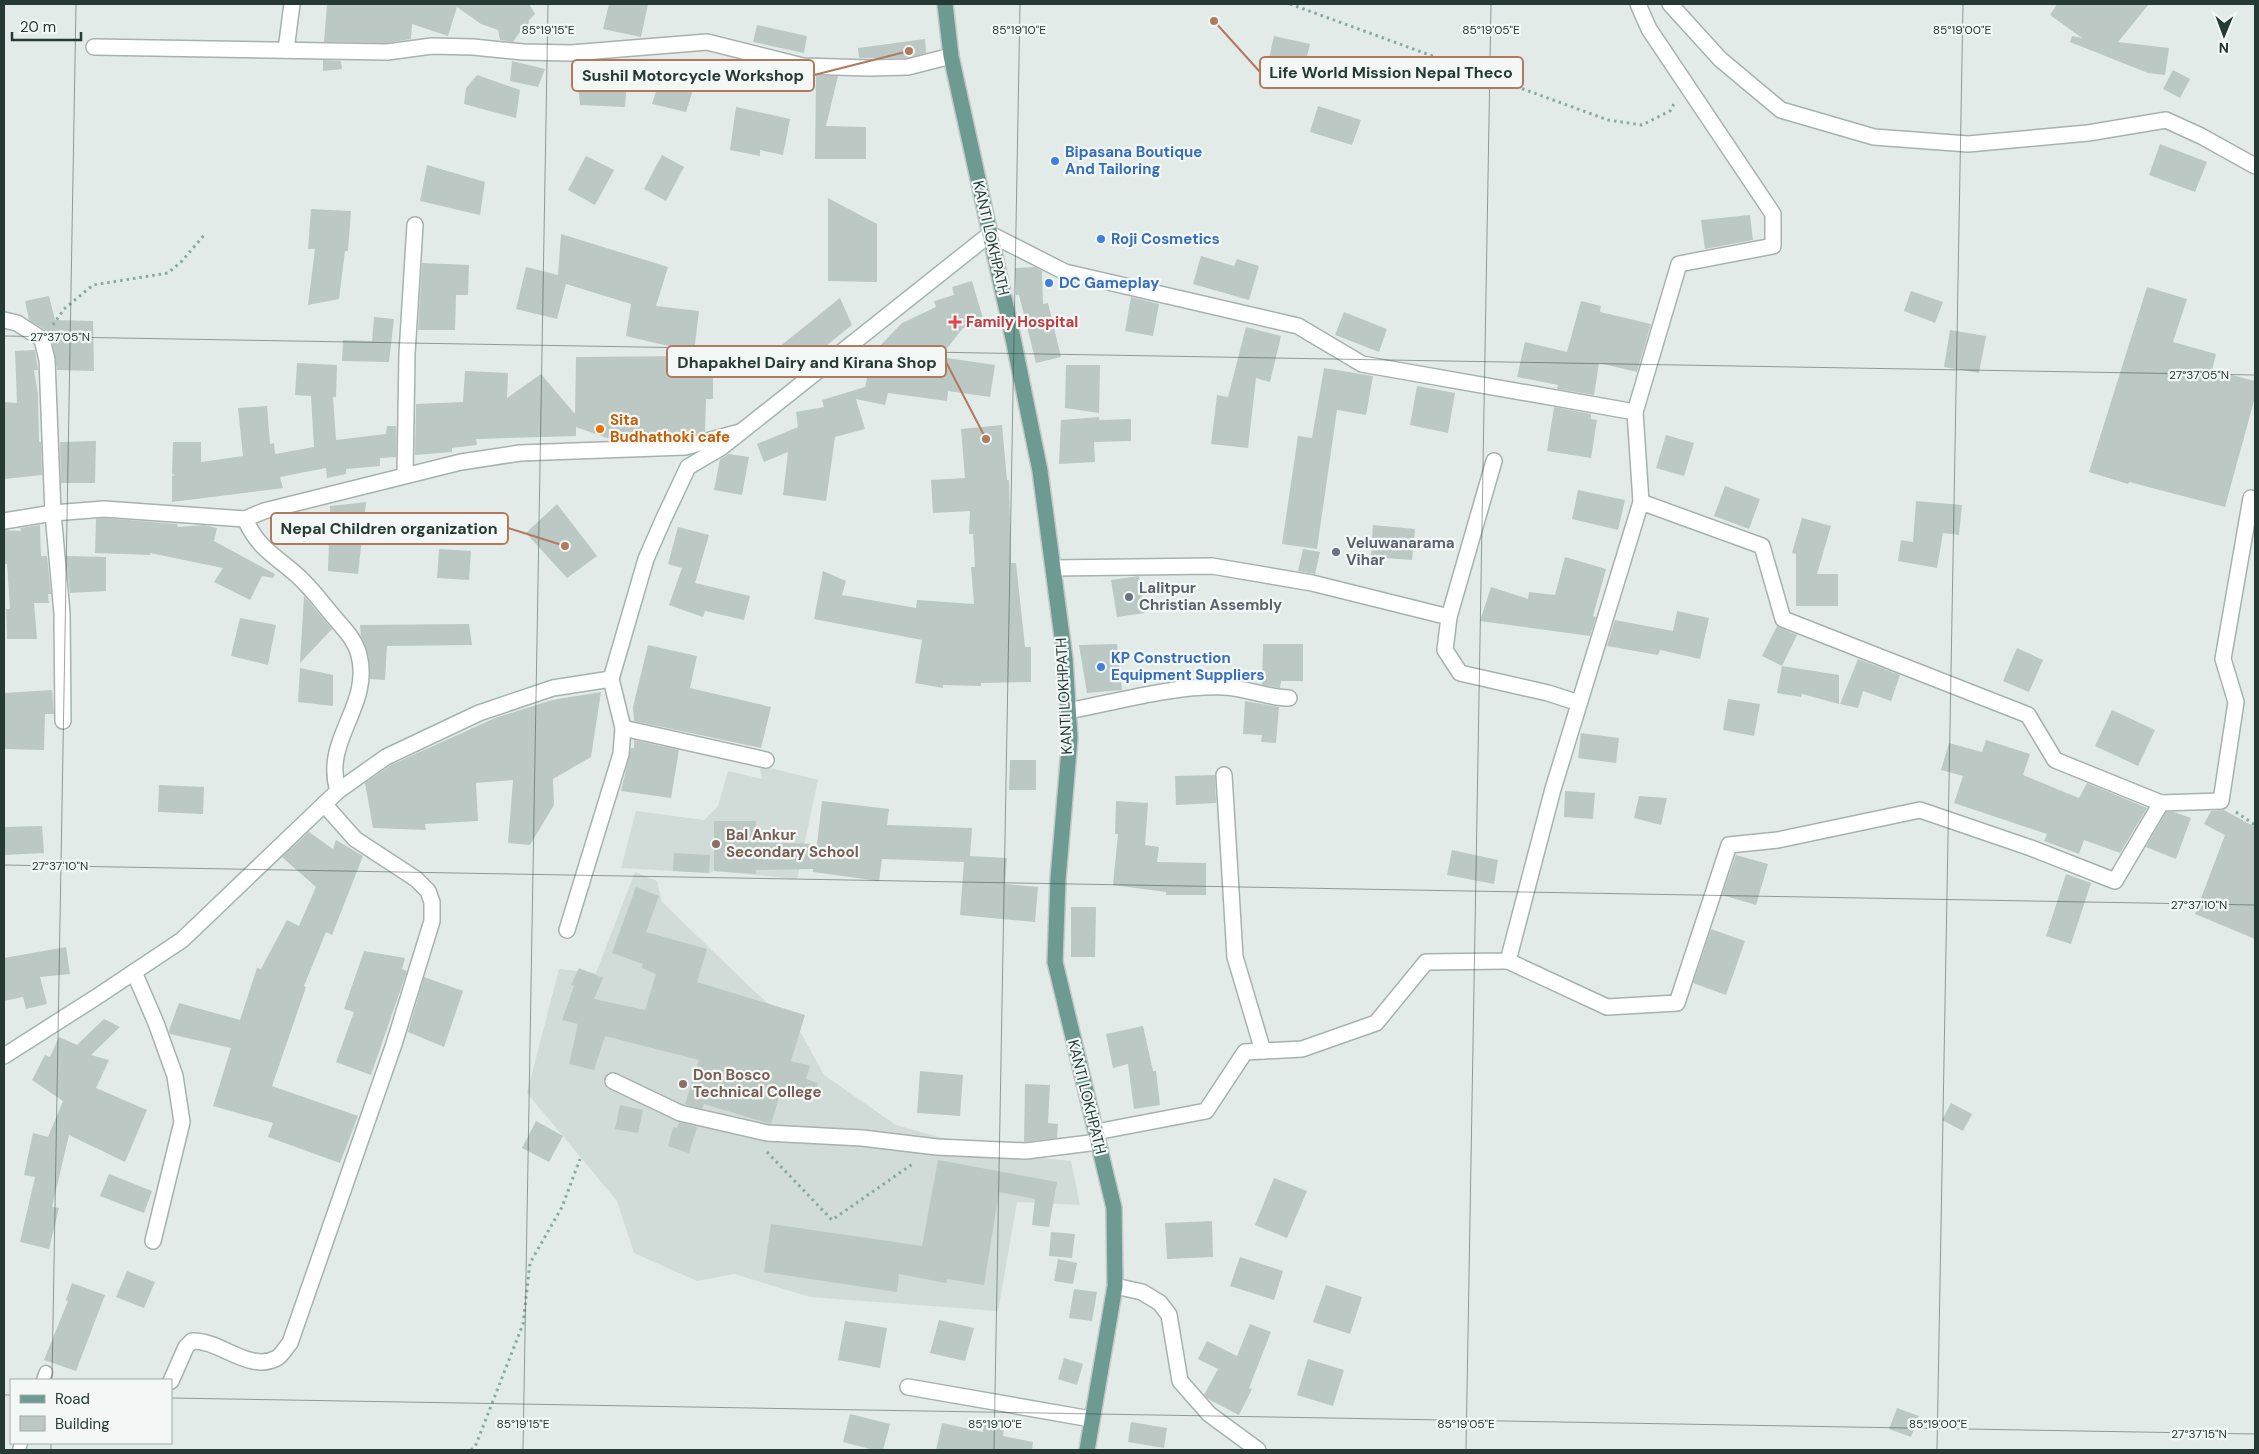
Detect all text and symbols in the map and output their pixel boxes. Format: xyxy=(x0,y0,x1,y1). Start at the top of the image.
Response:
scale bar xyxy=(12,10,81,42)
north arrow xyxy=(2199,10,2249,60)
text: 20 m xyxy=(20,17,56,37)
text: 85°19'15"E xyxy=(521,22,575,38)
text: 85°19'10"E xyxy=(992,22,1046,38)
text: 85°19'05"E xyxy=(1462,22,1520,38)
text: 85°19'00"E xyxy=(1933,22,1992,38)
text: N xyxy=(2219,39,2229,57)
callout: Life World Mission Nepal Theco xyxy=(1260,57,1523,88)
callout: Sushil Motorcycle Workshop xyxy=(572,60,814,91)
text: Life World Mission Nepal Theco xyxy=(1269,62,1513,83)
text: Sushil Motorcycle Workshop xyxy=(582,65,804,86)
place label: Bipasana Boutique And Tailoring xyxy=(1065,142,1202,179)
marker: Bipasana Boutique And Tailoring xyxy=(1049,155,1061,167)
street label: KANTI LOKHPATH xyxy=(968,179,1014,297)
place label: Roji Cosmetics xyxy=(1111,229,1220,249)
marker: Roji Cosmetics xyxy=(1095,233,1107,245)
place label: DC Gameplay xyxy=(1059,273,1159,293)
marker: DC Gameplay xyxy=(1043,277,1055,289)
place label: Family Hospital xyxy=(966,312,1078,332)
marker: Family Hospital xyxy=(948,315,962,329)
text: 27°37'05"N xyxy=(30,329,90,345)
callout: Dhapakhel Dairy and Kirana Shop xyxy=(667,346,946,377)
text: Dhapakhel Dairy and Kirana Shop xyxy=(677,352,937,373)
text: 27°37'05"N xyxy=(2169,367,2229,383)
place label: Sita Budhathoki cafe xyxy=(610,410,730,447)
marker: Sita Budhathoki cafe xyxy=(594,423,606,435)
callout: Nepal Children organization xyxy=(271,513,508,544)
text: Nepal Children organization xyxy=(280,518,498,539)
place label: Veluwanarama Vihar xyxy=(1346,533,1455,570)
marker: Veluwanarama Vihar xyxy=(1330,546,1342,558)
place label: Lalitpur Christian Assembly xyxy=(1139,578,1282,615)
marker: Lalitpur Christian Assembly xyxy=(1123,591,1135,603)
street label: KANTI LOKHPATH xyxy=(1051,637,1077,755)
place label: KP Construction Equipment Suppliers xyxy=(1111,648,1264,685)
marker: KP Construction Equipment Suppliers xyxy=(1095,661,1107,673)
place label: Bal Ankur Secondary School xyxy=(726,825,859,862)
marker: Bal Ankur Secondary School xyxy=(710,838,722,850)
text: 27°37'10"N xyxy=(32,858,88,874)
text: 27°37'10"N xyxy=(2171,897,2227,913)
street label: KANTI LOKHPATH xyxy=(1063,1038,1111,1156)
place label: Don Bosco Technical College xyxy=(693,1065,822,1102)
marker: Don Bosco Technical College xyxy=(677,1078,689,1090)
legend xyxy=(10,1379,172,1444)
text: Road xyxy=(55,1389,90,1409)
text: Building xyxy=(55,1414,110,1434)
text: 85°19'15"E xyxy=(496,1416,550,1432)
text: 85°19'10"E xyxy=(968,1416,1022,1432)
text: 85°19'05"E xyxy=(1437,1416,1495,1432)
text: 85°19'00"E xyxy=(1909,1416,1968,1432)
text: 27°37'15"N xyxy=(2171,1426,2227,1442)

